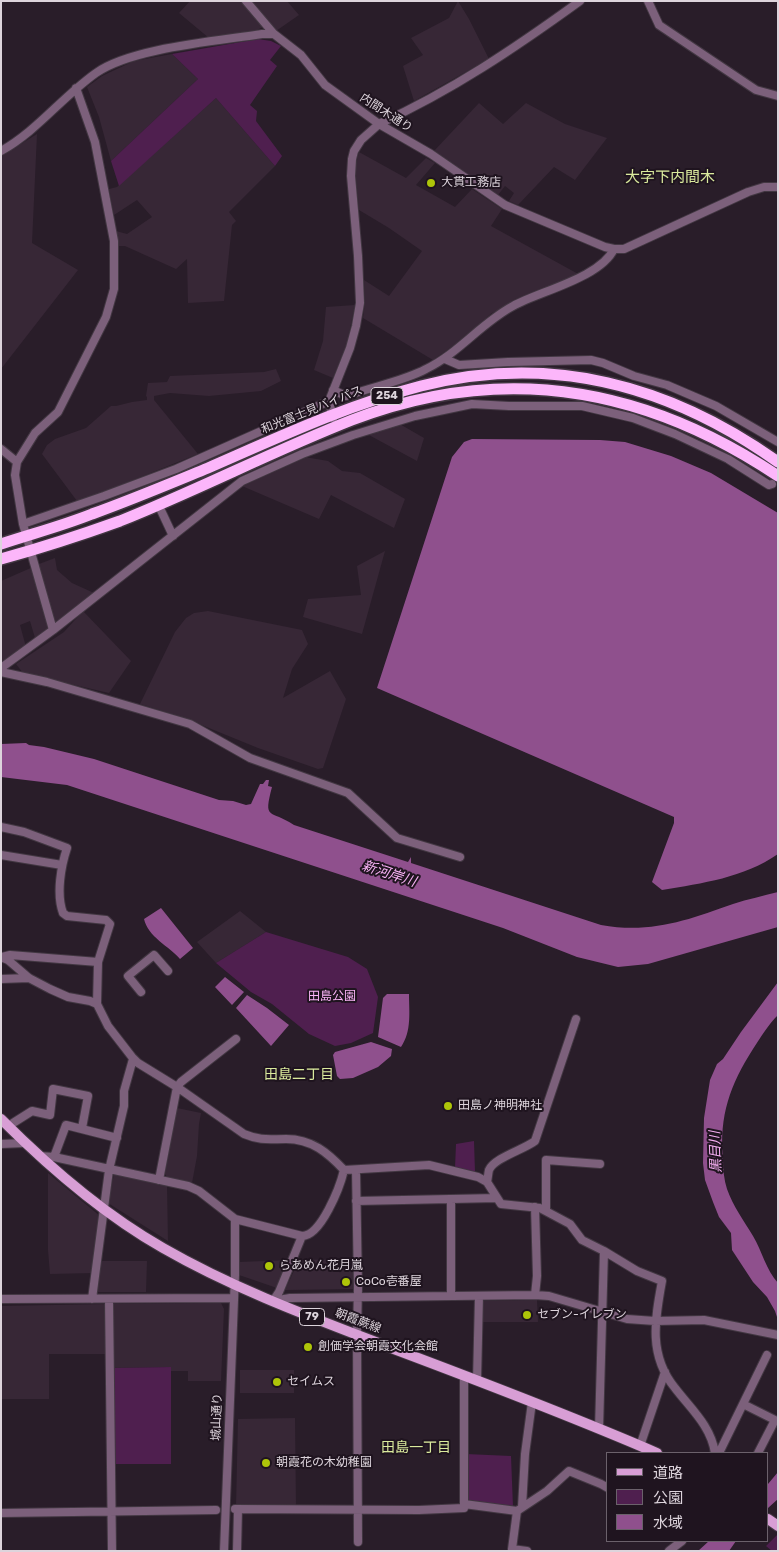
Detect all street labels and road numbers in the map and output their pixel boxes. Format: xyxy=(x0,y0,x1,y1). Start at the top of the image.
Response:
street label: 内間木通り xyxy=(357,91,415,135)
street label: 和光富士見バイパス xyxy=(259,383,365,437)
road number: 254 xyxy=(371,388,403,404)
street label: 朝霞蕨線 xyxy=(333,1306,383,1336)
road number: 79 xyxy=(300,1308,324,1325)
street label: 城山通り xyxy=(209,1393,225,1441)

